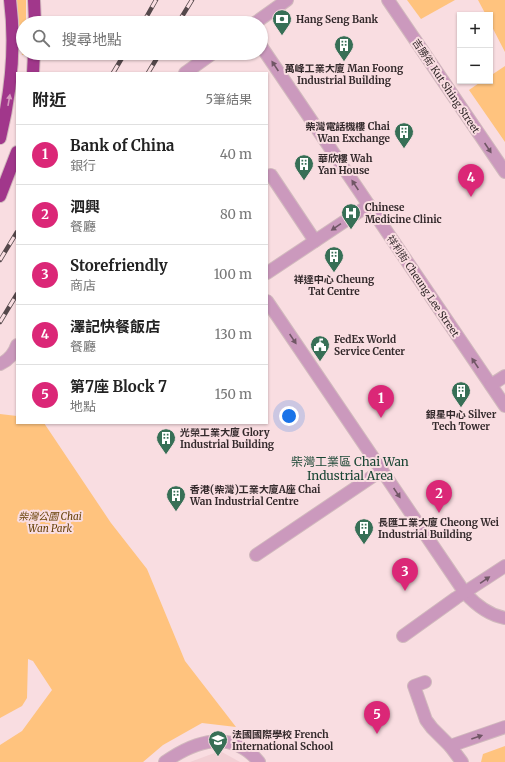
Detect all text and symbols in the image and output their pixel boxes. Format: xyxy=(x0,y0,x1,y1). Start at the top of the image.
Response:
bank icon: Hang Seng Bank xyxy=(271,8,293,36)
map controls xyxy=(457,12,493,84)
button: + xyxy=(457,12,493,48)
place label: Hang Seng Bank xyxy=(296,13,378,26)
search box xyxy=(16,16,268,60)
icon: search xyxy=(30,27,52,49)
text: 搜尋地點 xyxy=(62,30,122,49)
building icon: 萬峰工業大廈 Man Foong Industrial Building xyxy=(333,34,355,62)
street label: 吉勝街 Kut Shing Street xyxy=(410,36,482,136)
button: − xyxy=(457,48,493,84)
one-way arrow xyxy=(271,61,279,71)
place label: 萬峰工業大廈 Man Foong Industrial Building xyxy=(285,62,404,87)
text: 附近 xyxy=(32,89,66,111)
text: 5筆結果 xyxy=(205,91,252,108)
one-way arrow xyxy=(6,94,12,107)
place label: 柴灣電話機樓 Chai Wan Exchange xyxy=(305,120,391,145)
building icon: 柴灣電話機樓 Chai Wan Exchange xyxy=(393,121,415,149)
text: Bank of China xyxy=(70,136,174,155)
one-way arrow xyxy=(485,142,492,154)
text: 1 xyxy=(42,146,48,163)
text: 40 m xyxy=(220,146,252,163)
place label: 華欣樓 Wah Yan House xyxy=(317,152,373,177)
building icon: 華欣樓 Wah Yan House xyxy=(293,153,315,181)
text: 銀行 xyxy=(70,157,96,174)
pin: 4 xyxy=(458,164,484,197)
one-way arrow xyxy=(351,180,359,191)
text: 泗興 xyxy=(70,197,100,216)
place label: Chinese Medicine Clinic xyxy=(365,201,442,226)
hospital icon: Chinese Medicine Clinic xyxy=(340,202,362,230)
text: 2 xyxy=(41,206,49,223)
text: 80 m xyxy=(220,206,252,223)
text: 餐廳 xyxy=(70,218,96,235)
one-way arrow xyxy=(331,223,342,231)
street label: 祥利街 Cheung Lee Street xyxy=(384,233,462,339)
building icon: 祥達中心 Cheung Tat Centre xyxy=(323,245,345,273)
text: Storefriendly xyxy=(70,256,168,275)
text: 3 xyxy=(41,266,49,283)
text: 100 m xyxy=(214,266,252,283)
place label: 祥達中心 Cheung Tat Centre xyxy=(294,273,375,298)
text: 商店 xyxy=(70,277,96,294)
text: 澤記快餐飯店 xyxy=(70,317,160,336)
text: 4 xyxy=(41,326,49,343)
text: 130 m xyxy=(215,326,252,343)
place label: FedEx World Service Center xyxy=(334,333,405,358)
one-way arrow xyxy=(289,334,297,345)
public building icon: FedEx World Service Center xyxy=(309,334,331,362)
text: 餐廳 xyxy=(70,338,96,355)
one-way arrow xyxy=(471,357,479,368)
text: 第7座 Block 7 xyxy=(70,377,167,396)
building icon: 銀星中心 Silver Tech Tower xyxy=(450,380,472,408)
pin: 1 xyxy=(368,385,394,418)
text: 5 xyxy=(41,386,49,403)
text: 150 m xyxy=(215,386,252,403)
text: 地點 xyxy=(70,398,96,415)
your location xyxy=(279,406,299,426)
place label: 銀星中心 Silver Tech Tower xyxy=(426,408,497,433)
place label: 光榮工業大廈 Glory Industrial Building xyxy=(180,426,275,451)
building icon: 光榮工業大廈 Glory Industrial Building xyxy=(155,427,177,455)
district label: 柴灣工業區 Chai Wan Industrial Area xyxy=(291,454,409,483)
pin: 2 xyxy=(426,480,452,513)
place label: 香港(柴灣)工業大廈A座 Chai Wan Industrial Centre xyxy=(189,483,321,508)
building icon: 香港(柴灣)工業大廈A座 Chai Wan Industrial Centre xyxy=(165,484,187,512)
one-way arrow xyxy=(393,488,401,499)
park label: 柴灣公園 Chai Wan Park xyxy=(18,510,82,535)
place label: 長匯工業大廈 Cheong Wei Industrial Building xyxy=(378,516,499,541)
building icon: 長匯工業大廈 Cheong Wei Industrial Building xyxy=(353,517,375,545)
pin: 3 xyxy=(392,558,418,591)
one-way arrow xyxy=(479,576,491,583)
pin: 5 xyxy=(364,701,390,734)
place label: 法國國際學校 French International School xyxy=(232,728,334,753)
school or university icon: 法國國際學校 French International School xyxy=(207,729,229,757)
one-way arrow xyxy=(472,734,484,740)

